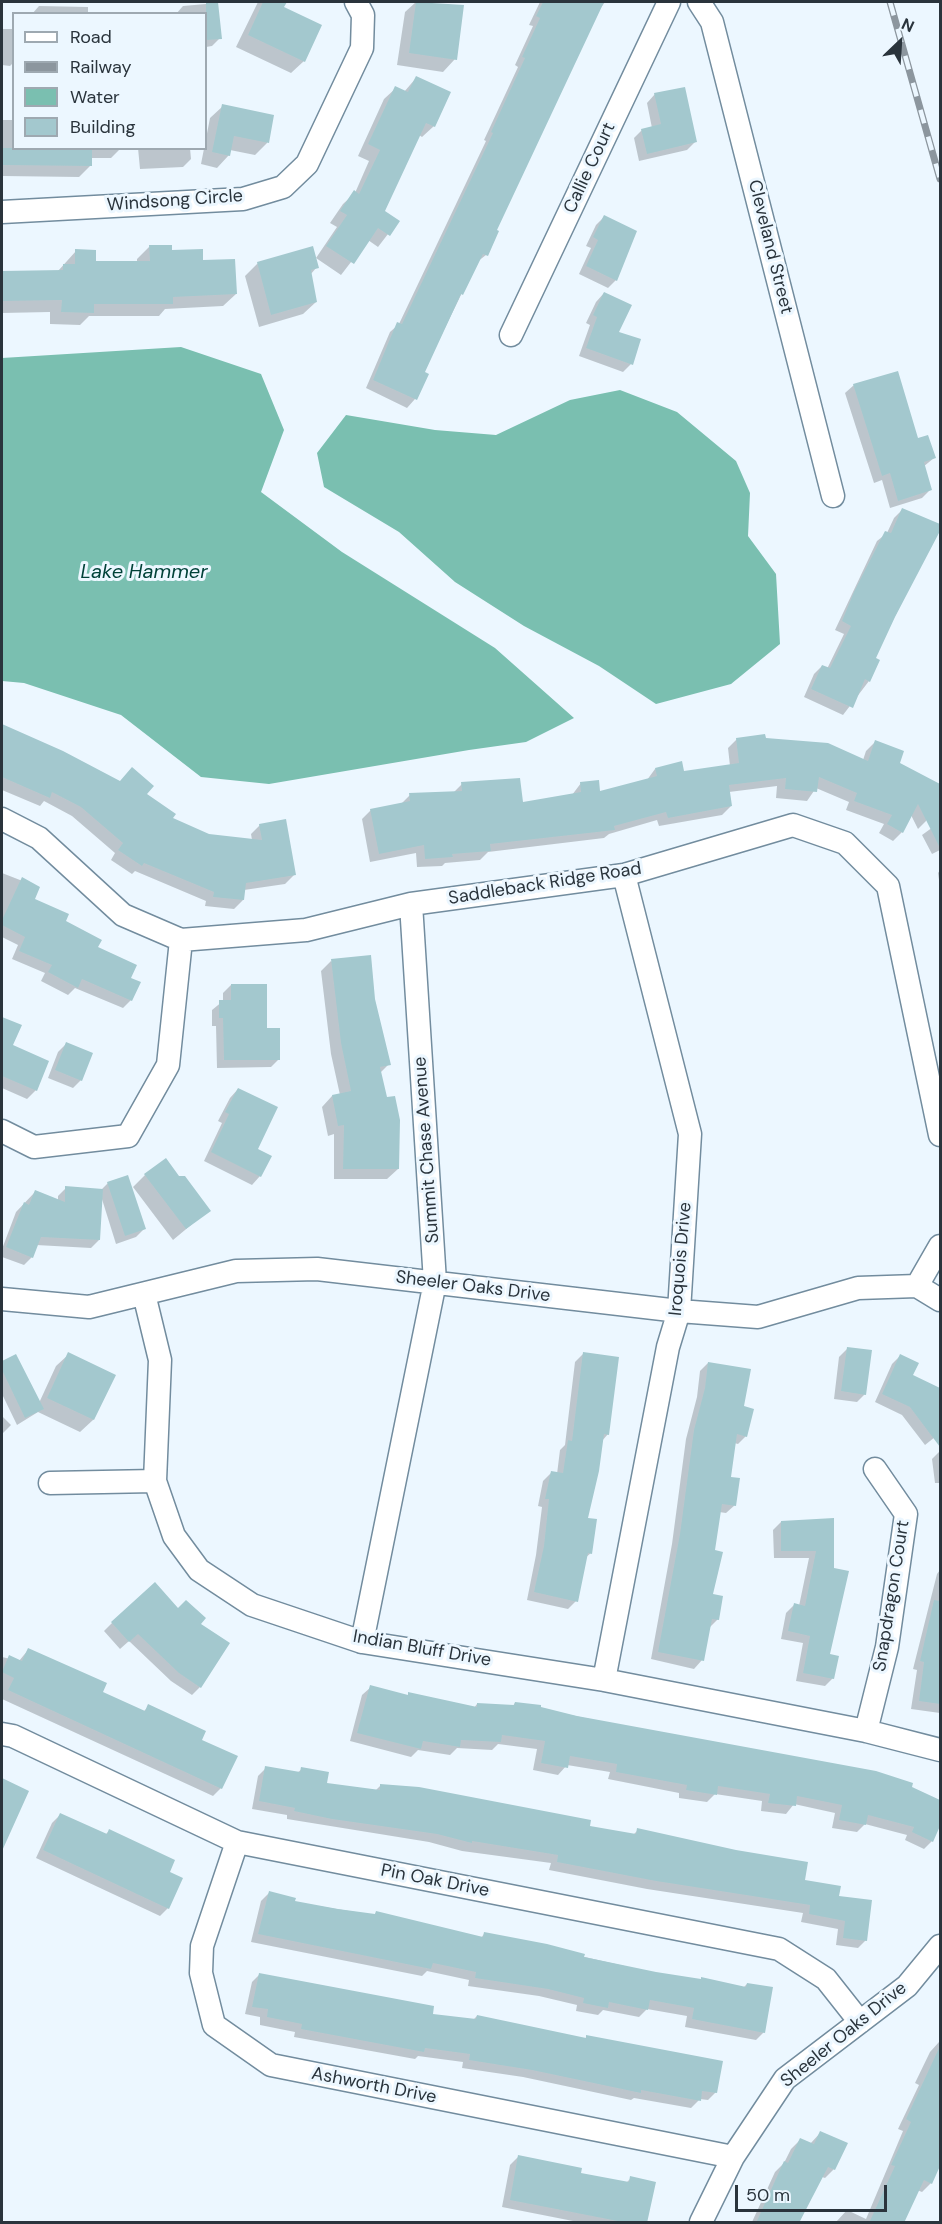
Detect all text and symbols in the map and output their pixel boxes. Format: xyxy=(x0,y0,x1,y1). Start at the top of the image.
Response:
legend xyxy=(12,12,207,150)
north arrow xyxy=(870,12,930,72)
text: N xyxy=(898,13,918,37)
text: Road xyxy=(70,25,112,49)
text: Railway xyxy=(70,55,132,79)
text: Water xyxy=(70,85,120,109)
text: Building xyxy=(70,115,135,139)
street label: Callie Court xyxy=(560,119,620,217)
street label: Cleveland Street xyxy=(743,178,797,316)
street label: Windsong Circle xyxy=(106,185,244,217)
water label: Lake Hammer xyxy=(80,561,208,585)
street label: Saddleback Ridge Road xyxy=(447,858,643,910)
street label: Summit Chase Avenue xyxy=(410,1056,444,1244)
street label: Iroquois Drive xyxy=(665,1201,697,1317)
street label: Sheeler Oaks Drive xyxy=(394,1267,552,1307)
street label: Snapdragon Court xyxy=(869,1519,915,1673)
street label: Indian Bluff Drive xyxy=(351,1626,493,1672)
street label: Pin Oak Drive xyxy=(379,1860,491,1902)
street label: Sheeler Oaks Drive xyxy=(777,1978,911,2092)
street label: Ashworth Drive xyxy=(310,2063,438,2109)
scale bar xyxy=(738,2173,890,2211)
text: 50 m xyxy=(746,2183,790,2207)

